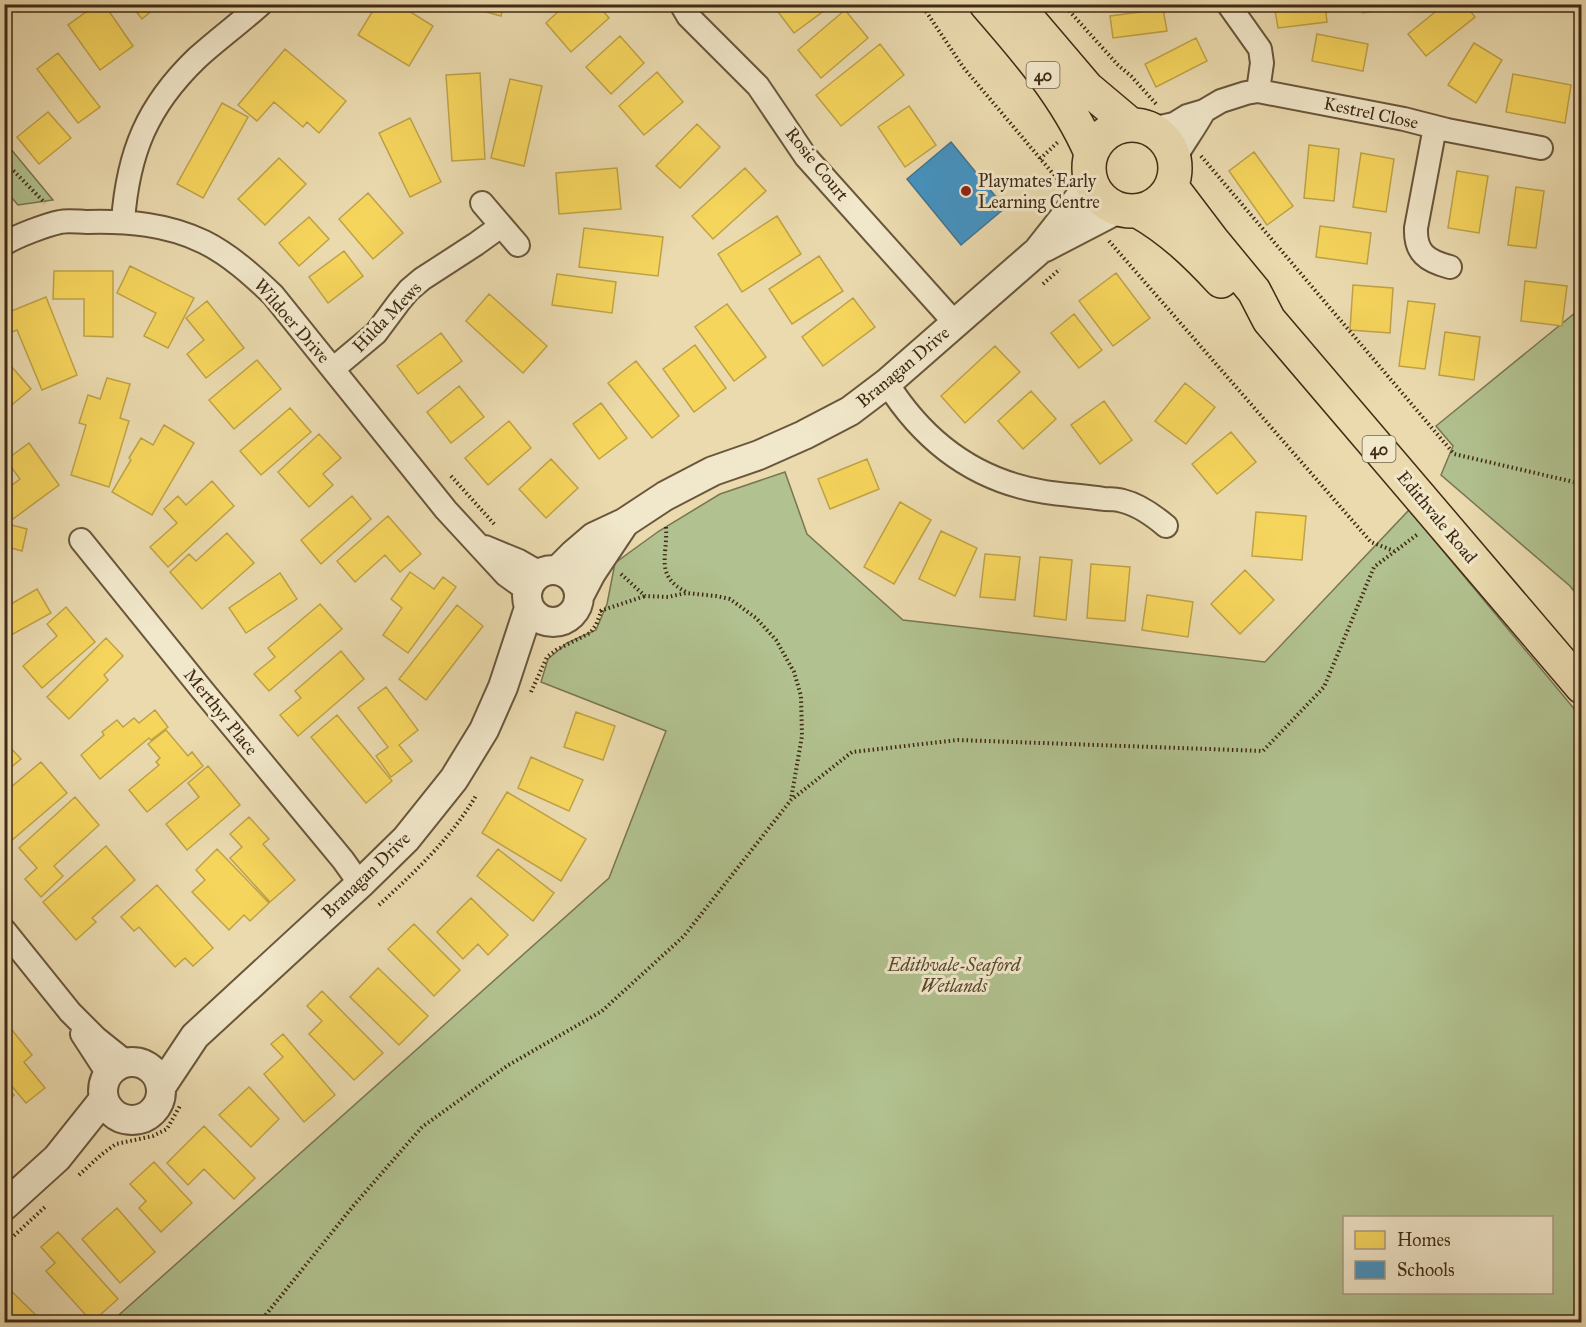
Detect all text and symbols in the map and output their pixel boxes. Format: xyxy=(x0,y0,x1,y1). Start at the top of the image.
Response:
road number: 40 xyxy=(1026,62,1060,88)
street label: Kestrel Close xyxy=(1322,92,1420,134)
street label: Rosie Court xyxy=(781,123,854,206)
place label: Playmates Early Learning Centre xyxy=(978,170,1100,214)
marker: Playmates Early Learning Centre xyxy=(959,184,973,198)
street label: Wildoer Drive xyxy=(249,274,335,368)
street label: Hilda Mews xyxy=(348,277,426,357)
street label: Branagan Drive xyxy=(852,322,955,413)
road number: 40 xyxy=(1362,436,1396,462)
street label: Edithvale Road xyxy=(1392,466,1482,568)
street label: Merthyr Place xyxy=(179,664,263,760)
street label: Branagan Drive xyxy=(317,827,416,923)
park label: Edithvale-Seaford Wetlands xyxy=(886,954,1022,997)
legend xyxy=(1343,1216,1553,1294)
text: Homes xyxy=(1397,1229,1451,1251)
text: Schools xyxy=(1397,1259,1455,1281)

